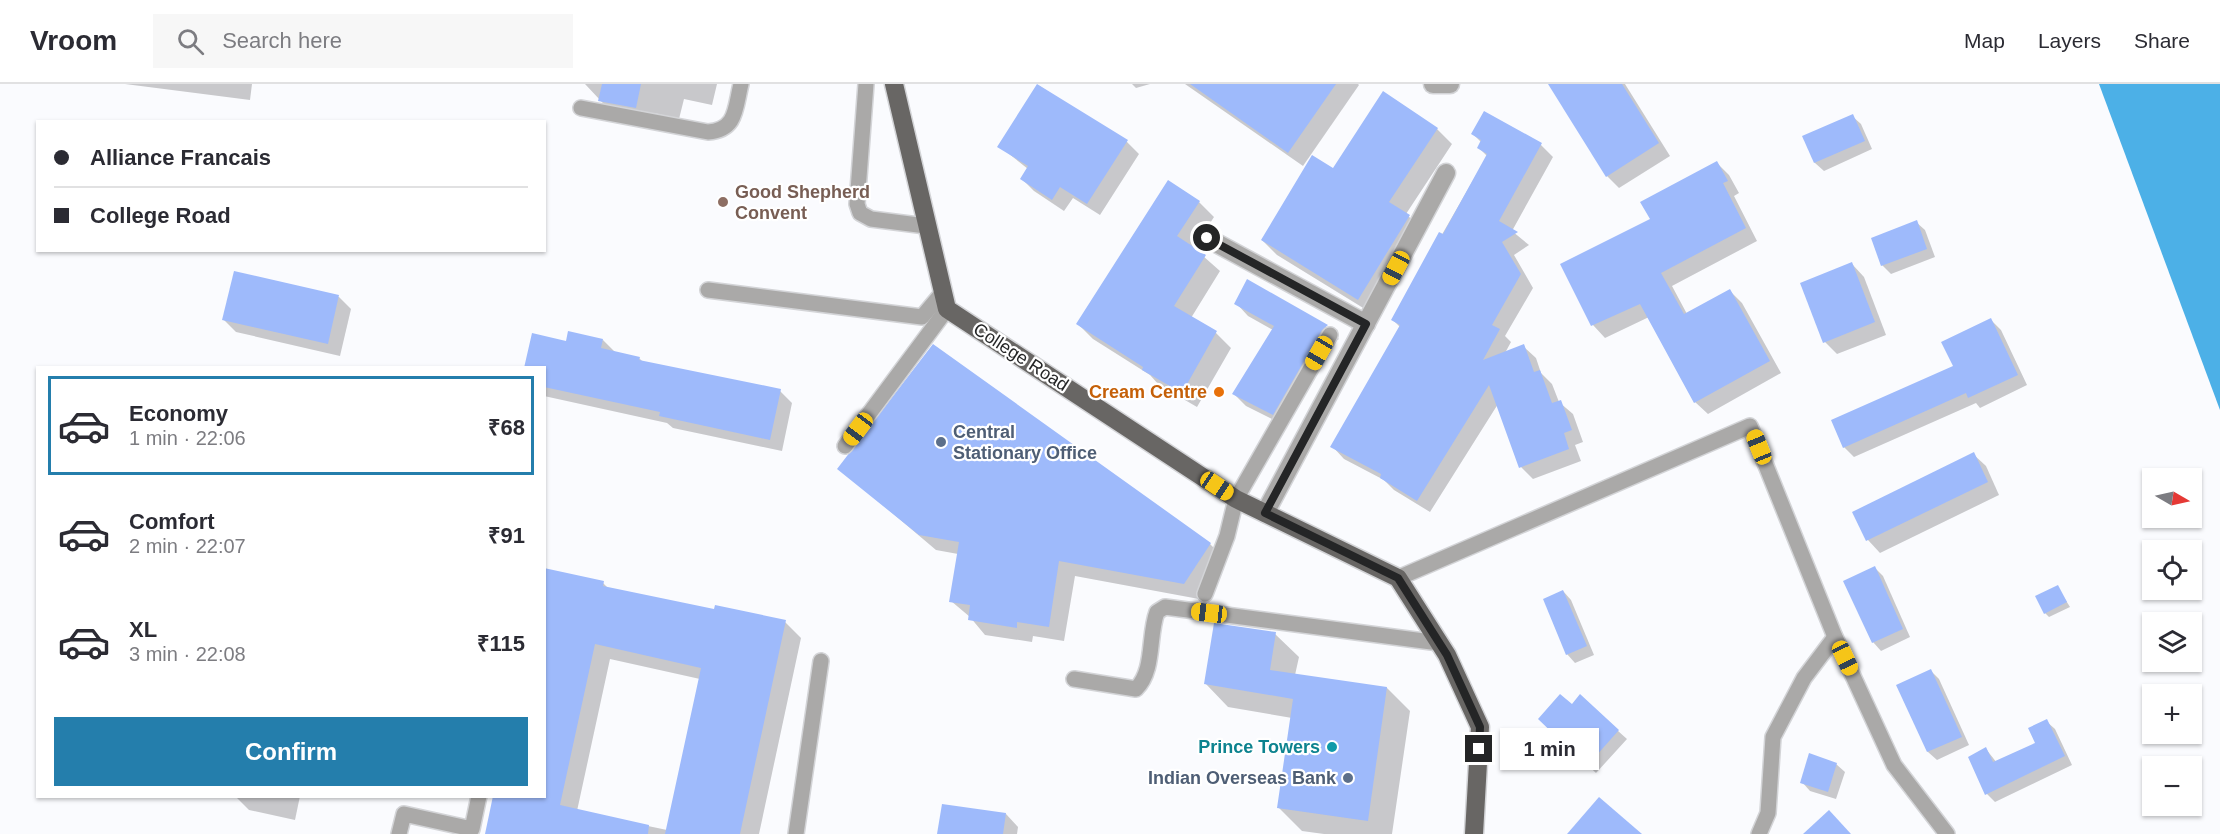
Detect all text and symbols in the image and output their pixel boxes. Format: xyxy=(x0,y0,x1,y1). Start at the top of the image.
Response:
search box xyxy=(153,14,573,68)
text: Vroom xyxy=(30,25,117,56)
icon: search xyxy=(174,25,207,58)
text: Search here xyxy=(222,28,342,53)
text: Map xyxy=(1964,29,2005,52)
text: Layers xyxy=(2038,29,2101,52)
text: Share xyxy=(2134,29,2190,52)
text: Alliance Francais xyxy=(90,145,271,170)
place label: Good Shepherd Convent xyxy=(735,182,870,223)
marker: Good Shepherd Convent xyxy=(716,195,730,209)
text: College Road xyxy=(90,203,231,228)
route start xyxy=(1193,224,1220,251)
car xyxy=(1380,248,1412,288)
street label: College Road xyxy=(970,319,1072,395)
car xyxy=(1302,333,1336,373)
place label: Cream Centre xyxy=(1089,382,1207,402)
marker: Cream Centre xyxy=(1212,385,1226,399)
icon: car xyxy=(57,399,111,453)
text: Economy xyxy=(129,401,228,426)
car xyxy=(840,409,876,449)
text: ₹68 xyxy=(488,415,525,440)
place label: Central Stationary Office xyxy=(953,422,1097,463)
text: 1 min · 22:06 xyxy=(129,427,246,449)
car xyxy=(1744,427,1774,467)
marker: Central Stationary Office xyxy=(934,435,948,449)
car xyxy=(1197,468,1237,504)
north arrow xyxy=(2142,468,2202,528)
map controls xyxy=(2142,468,2202,816)
icon: car xyxy=(57,507,111,561)
text: Comfort xyxy=(129,509,215,534)
text: ₹91 xyxy=(488,523,525,548)
text: 2 min · 22:07 xyxy=(129,535,246,557)
button: locate xyxy=(2142,540,2202,600)
car xyxy=(1190,602,1228,624)
button: layers xyxy=(2142,612,2202,672)
icon: car xyxy=(57,615,111,669)
text: XL xyxy=(129,617,157,642)
text: ₹115 xyxy=(477,631,525,656)
car xyxy=(1829,638,1861,678)
text: 3 min · 22:08 xyxy=(129,643,246,665)
button: + xyxy=(2142,684,2202,744)
button: Confirm xyxy=(54,717,528,786)
callout: 1 min xyxy=(1500,728,1599,770)
route end xyxy=(1465,735,1492,762)
place label: Prince Towers xyxy=(1198,737,1320,757)
text: 1 min xyxy=(1523,738,1576,760)
marker: Prince Towers xyxy=(1325,740,1339,754)
button: − xyxy=(2142,756,2202,816)
place label: Indian Overseas Bank xyxy=(1148,768,1337,788)
marker: Indian Overseas Bank xyxy=(1341,771,1355,785)

